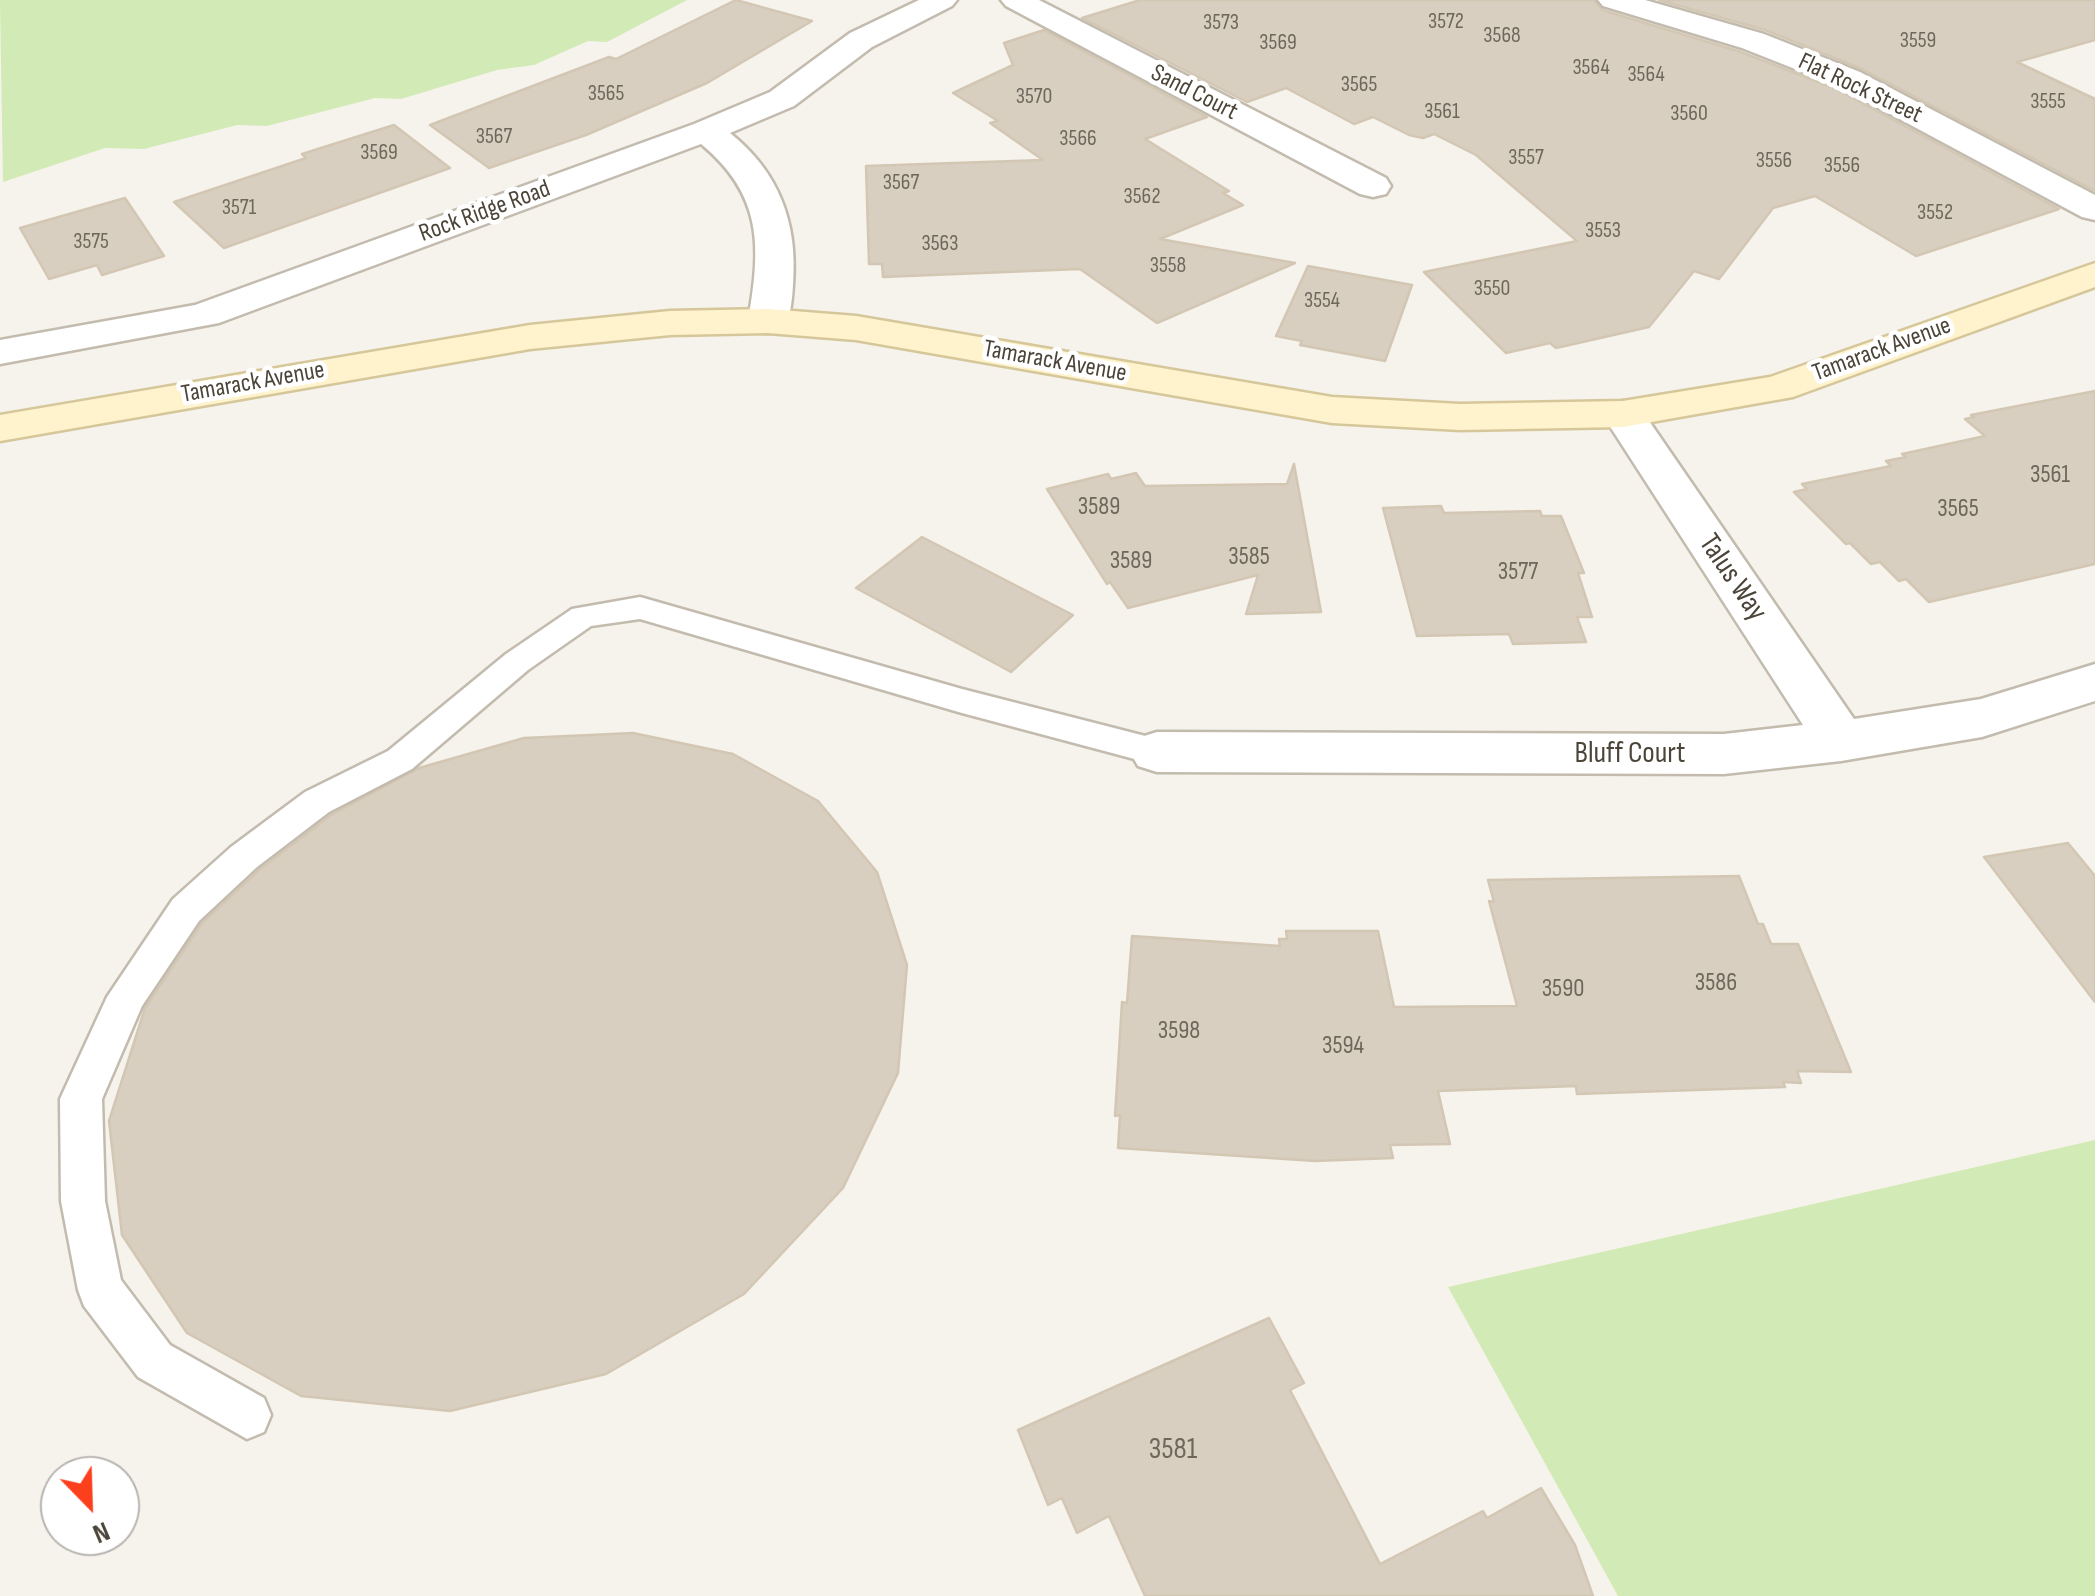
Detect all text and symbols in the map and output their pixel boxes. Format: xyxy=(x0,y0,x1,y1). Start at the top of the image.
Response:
house number: 3572 xyxy=(1428,9,1464,35)
house number: 3573 xyxy=(1203,10,1239,36)
house number: 3568 xyxy=(1483,23,1521,49)
house number: 3559 xyxy=(1900,28,1936,54)
house number: 3569 xyxy=(1259,30,1297,56)
street label: Flat Rock Street xyxy=(1793,47,1927,131)
house number: 3564 xyxy=(1572,55,1610,81)
street label: Sand Court xyxy=(1146,58,1242,128)
house number: 3564 xyxy=(1627,62,1665,88)
house number: 3565 xyxy=(1341,72,1377,98)
house number: 3565 xyxy=(588,81,624,107)
house number: 3570 xyxy=(1016,84,1052,110)
house number: 3555 xyxy=(2030,89,2066,115)
house number: 3561 xyxy=(1424,99,1460,125)
house number: 3560 xyxy=(1670,101,1708,127)
house number: 3567 xyxy=(476,124,512,150)
house number: 3566 xyxy=(1059,126,1097,152)
house number: 3569 xyxy=(360,140,398,166)
house number: 3557 xyxy=(1508,145,1544,171)
house number: 3556 xyxy=(1756,148,1792,174)
house number: 3556 xyxy=(1824,153,1860,179)
house number: 3567 xyxy=(883,170,919,196)
street label: Rock Ridge Road xyxy=(415,174,555,250)
house number: 3562 xyxy=(1124,184,1160,210)
house number: 3571 xyxy=(222,195,256,221)
house number: 3552 xyxy=(1917,200,1953,226)
house number: 3553 xyxy=(1585,218,1621,244)
house number: 3575 xyxy=(73,229,109,255)
house number: 3563 xyxy=(922,231,958,257)
house number: 3558 xyxy=(1150,253,1186,279)
house number: 3550 xyxy=(1474,276,1510,302)
house number: 3554 xyxy=(1304,288,1340,314)
street label: Tamarack Avenue xyxy=(1809,311,1955,389)
street label: Tamarack Avenue xyxy=(981,335,1129,389)
street label: Tamarack Avenue xyxy=(179,356,327,410)
house number: 3561 xyxy=(2030,461,2070,491)
house number: 3589 xyxy=(1078,493,1120,523)
house number: 3565 xyxy=(1937,495,1979,525)
street label: Talus Way xyxy=(1690,528,1774,628)
house number: 3585 xyxy=(1228,543,1270,573)
house number: 3589 xyxy=(1110,547,1152,577)
house number: 3577 xyxy=(1498,558,1538,588)
street label: Bluff Court xyxy=(1575,736,1685,772)
house number: 3586 xyxy=(1695,969,1737,999)
house number: 3590 xyxy=(1542,975,1584,1005)
house number: 3598 xyxy=(1158,1017,1200,1047)
house number: 3594 xyxy=(1322,1032,1364,1062)
house number: 3581 xyxy=(1149,1432,1197,1468)
north arrow xyxy=(40,1456,140,1556)
text: N xyxy=(88,1514,114,1550)

